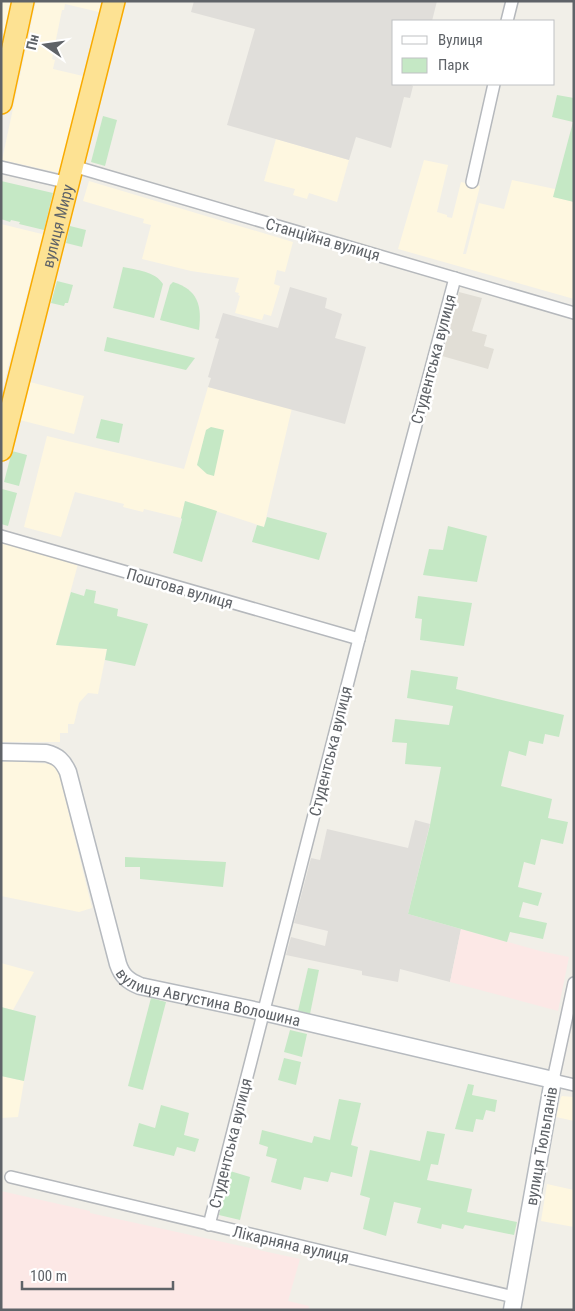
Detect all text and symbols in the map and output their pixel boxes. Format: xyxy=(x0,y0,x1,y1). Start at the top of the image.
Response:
north arrow xyxy=(20,20,70,70)
legend xyxy=(392,20,555,85)
text: Вулиця xyxy=(438,31,483,49)
text: Пн xyxy=(23,33,42,51)
text: Парк xyxy=(438,56,469,74)
street label: вулиця Миру xyxy=(38,182,78,270)
street label: Станційна вулиця xyxy=(263,214,382,265)
street label: Студентська вулиця xyxy=(407,292,460,426)
street label: Поштова вулиця xyxy=(124,564,235,613)
street label: Студентська вулиця xyxy=(305,684,356,818)
street label: вулиця Августина Волошина xyxy=(112,965,302,1030)
street label: Студентська вулиця xyxy=(205,1076,256,1210)
street label: вулиця Тюльпанів xyxy=(522,1085,561,1207)
street label: Лікарняна вулиця xyxy=(231,1222,351,1267)
scale bar xyxy=(22,1258,174,1290)
text: 100 m xyxy=(30,1267,67,1285)

